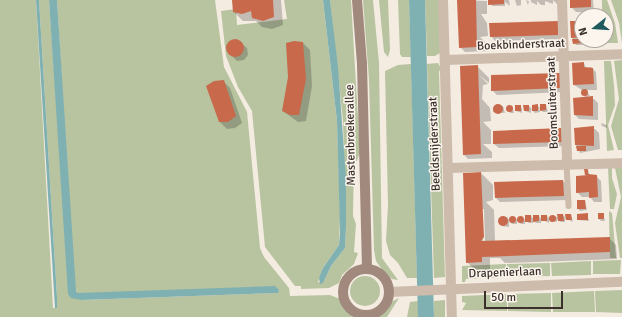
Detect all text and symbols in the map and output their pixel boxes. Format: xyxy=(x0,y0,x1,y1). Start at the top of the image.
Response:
north arrow xyxy=(574,8,614,48)
text: N xyxy=(576,26,590,37)
street label: Boekbinderstraat xyxy=(477,36,565,54)
street label: Boomsluiterstraat xyxy=(544,57,562,149)
street label: Mastenbroekerallee xyxy=(343,84,359,186)
street label: Beeldsnijderstraat xyxy=(426,97,444,191)
street label: Drapenierlaan xyxy=(468,265,542,281)
scale bar xyxy=(486,283,565,309)
text: 50 m xyxy=(491,290,516,305)

